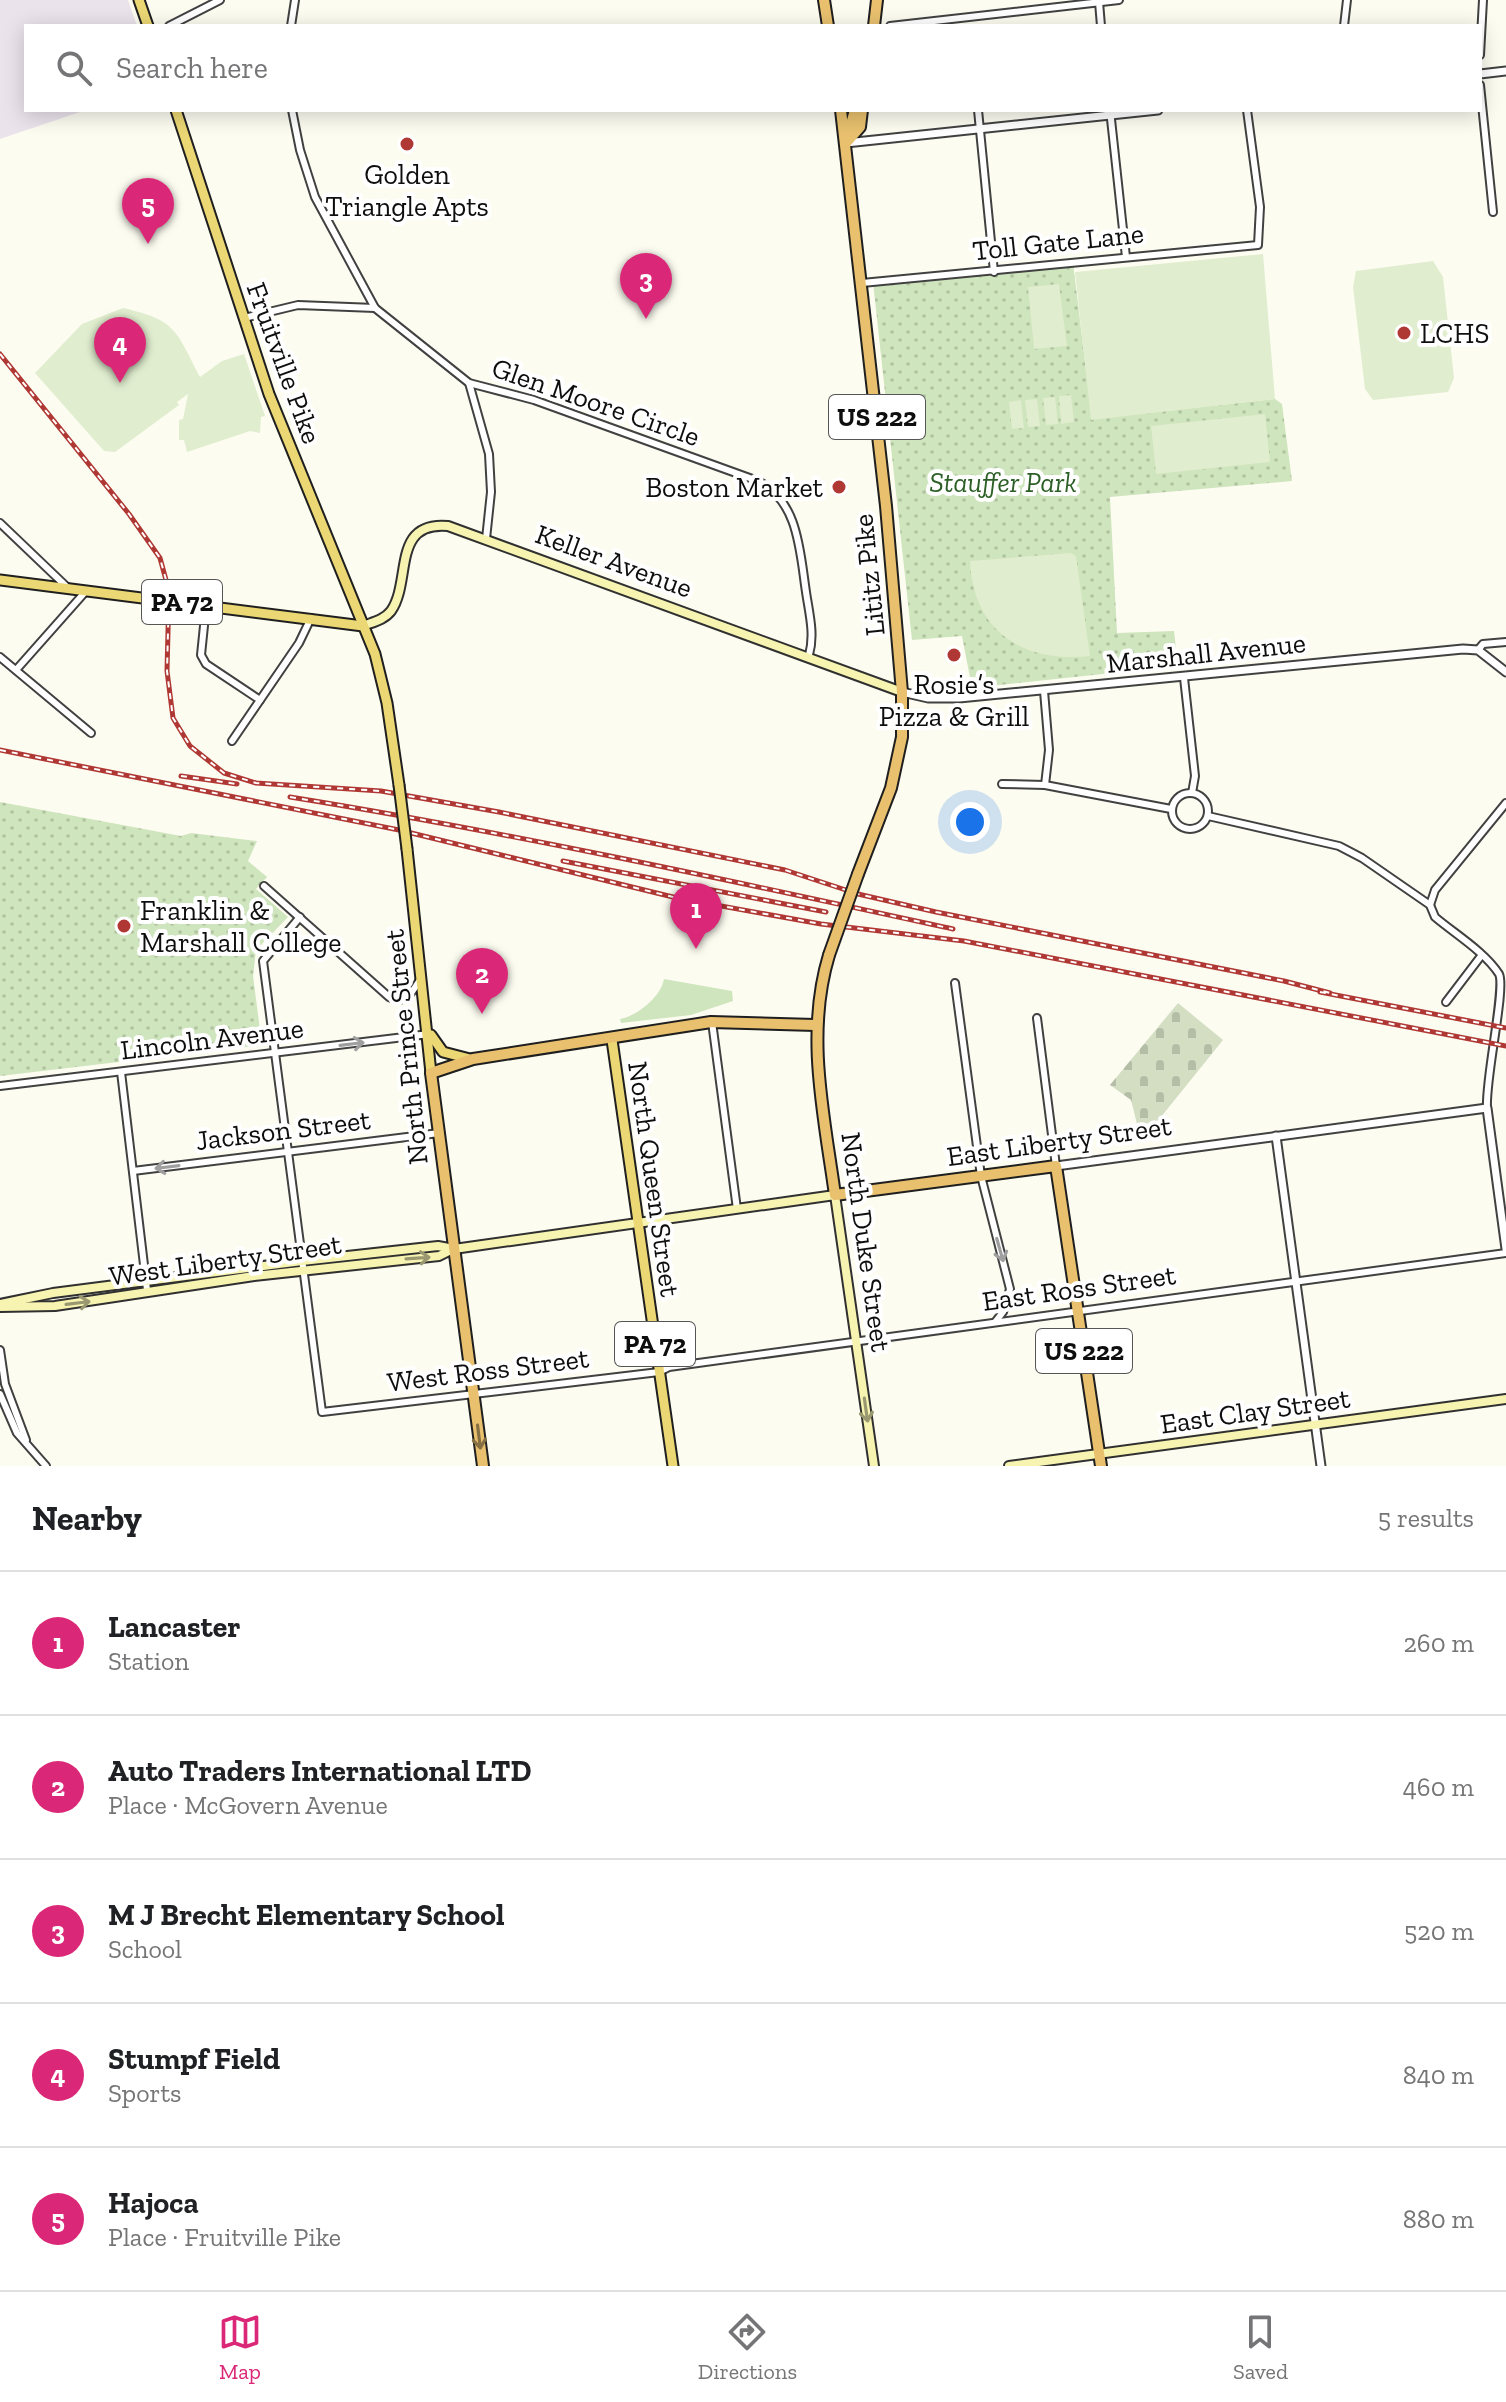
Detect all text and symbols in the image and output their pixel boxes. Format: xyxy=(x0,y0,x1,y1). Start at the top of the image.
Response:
search box xyxy=(24,24,1482,112)
icon: search xyxy=(52,46,96,90)
text: Search here xyxy=(116,50,268,86)
marker: Golden Triangle Apts xyxy=(398,135,416,153)
place label: Golden Triangle Apts xyxy=(325,158,489,223)
pin: 5 xyxy=(122,178,174,244)
street label: Toll Gate Lane xyxy=(971,217,1145,267)
pin: 3 xyxy=(620,253,672,319)
street label: Fruitville Pike xyxy=(240,278,328,448)
pin: 4 xyxy=(94,317,146,383)
place label: LCHS xyxy=(1420,317,1489,350)
marker: LCHS xyxy=(1395,324,1413,342)
street label: Glen Moore Circle xyxy=(488,351,704,453)
road number: US 222 xyxy=(829,395,925,439)
park label: Stauffer Park xyxy=(929,466,1077,499)
place label: Boston Market xyxy=(645,471,824,504)
marker: Boston Market xyxy=(830,478,848,496)
street label: Lititz Pike xyxy=(846,512,892,638)
street label: Keller Avenue xyxy=(531,517,697,605)
road number: PA 72 xyxy=(142,580,222,624)
street label: Marshall Avenue xyxy=(1105,626,1307,680)
marker: Rosie’s Pizza & Grill xyxy=(945,646,963,664)
place label: Rosie’s Pizza & Grill xyxy=(879,668,1029,733)
your location xyxy=(950,802,990,842)
pin: 1 xyxy=(670,883,722,949)
place label: Franklin & Marshall College xyxy=(140,894,341,959)
marker: Franklin & Marshall College xyxy=(115,917,133,935)
street label: North Prince Street xyxy=(377,927,435,1166)
pin: 2 xyxy=(456,948,508,1014)
street label: Lincoln Avenue xyxy=(119,1011,305,1067)
one-way arrow xyxy=(338,1037,365,1052)
street label: North Queen Street xyxy=(621,1059,687,1299)
street label: Jackson Street xyxy=(194,1103,373,1157)
street label: East Liberty Street xyxy=(945,1109,1174,1173)
street label: North Duke Street xyxy=(834,1130,898,1354)
one-way arrow xyxy=(154,1159,180,1174)
street label: West Liberty Street xyxy=(107,1227,344,1293)
one-way arrow xyxy=(993,1236,1008,1262)
one-way arrow xyxy=(404,1250,431,1265)
street label: East Ross Street xyxy=(980,1258,1178,1318)
one-way arrow xyxy=(64,1295,90,1310)
road number: PA 72 xyxy=(615,1322,695,1366)
road number: US 222 xyxy=(1036,1329,1132,1373)
street label: West Ross Street xyxy=(385,1341,591,1399)
street label: East Clay Street xyxy=(1158,1381,1353,1441)
one-way arrow xyxy=(859,1397,874,1423)
one-way arrow xyxy=(472,1423,487,1450)
text: Nearby xyxy=(32,1498,142,1539)
text: 5 results xyxy=(1378,1502,1474,1534)
text: Lancaster xyxy=(108,1609,240,1645)
text: 1 xyxy=(53,1627,63,1659)
text: 260 m xyxy=(1403,1627,1474,1659)
text: Station xyxy=(108,1645,189,1677)
text: Auto Traders International LTD xyxy=(108,1753,531,1789)
text: 2 xyxy=(51,1771,65,1803)
text: 460 m xyxy=(1403,1771,1474,1803)
text: Place · McGovern Avenue xyxy=(108,1789,388,1821)
text: M J Brecht Elementary School xyxy=(108,1897,505,1933)
text: 3 xyxy=(51,1915,65,1947)
text: 520 m xyxy=(1404,1915,1474,1947)
text: School xyxy=(108,1933,182,1965)
text: Stumpf Field xyxy=(108,2041,280,2077)
text: 4 xyxy=(51,2059,65,2091)
text: 840 m xyxy=(1403,2059,1474,2091)
text: Sports xyxy=(108,2077,181,2109)
text: Hajoca xyxy=(108,2185,199,2221)
text: 5 xyxy=(51,2203,65,2235)
text: 880 m xyxy=(1403,2203,1474,2235)
text: Place · Fruitville Pike xyxy=(108,2221,341,2253)
tab: Map xyxy=(218,2310,262,2385)
tab: Directions xyxy=(698,2310,797,2385)
tab: Saved xyxy=(1233,2310,1288,2385)

